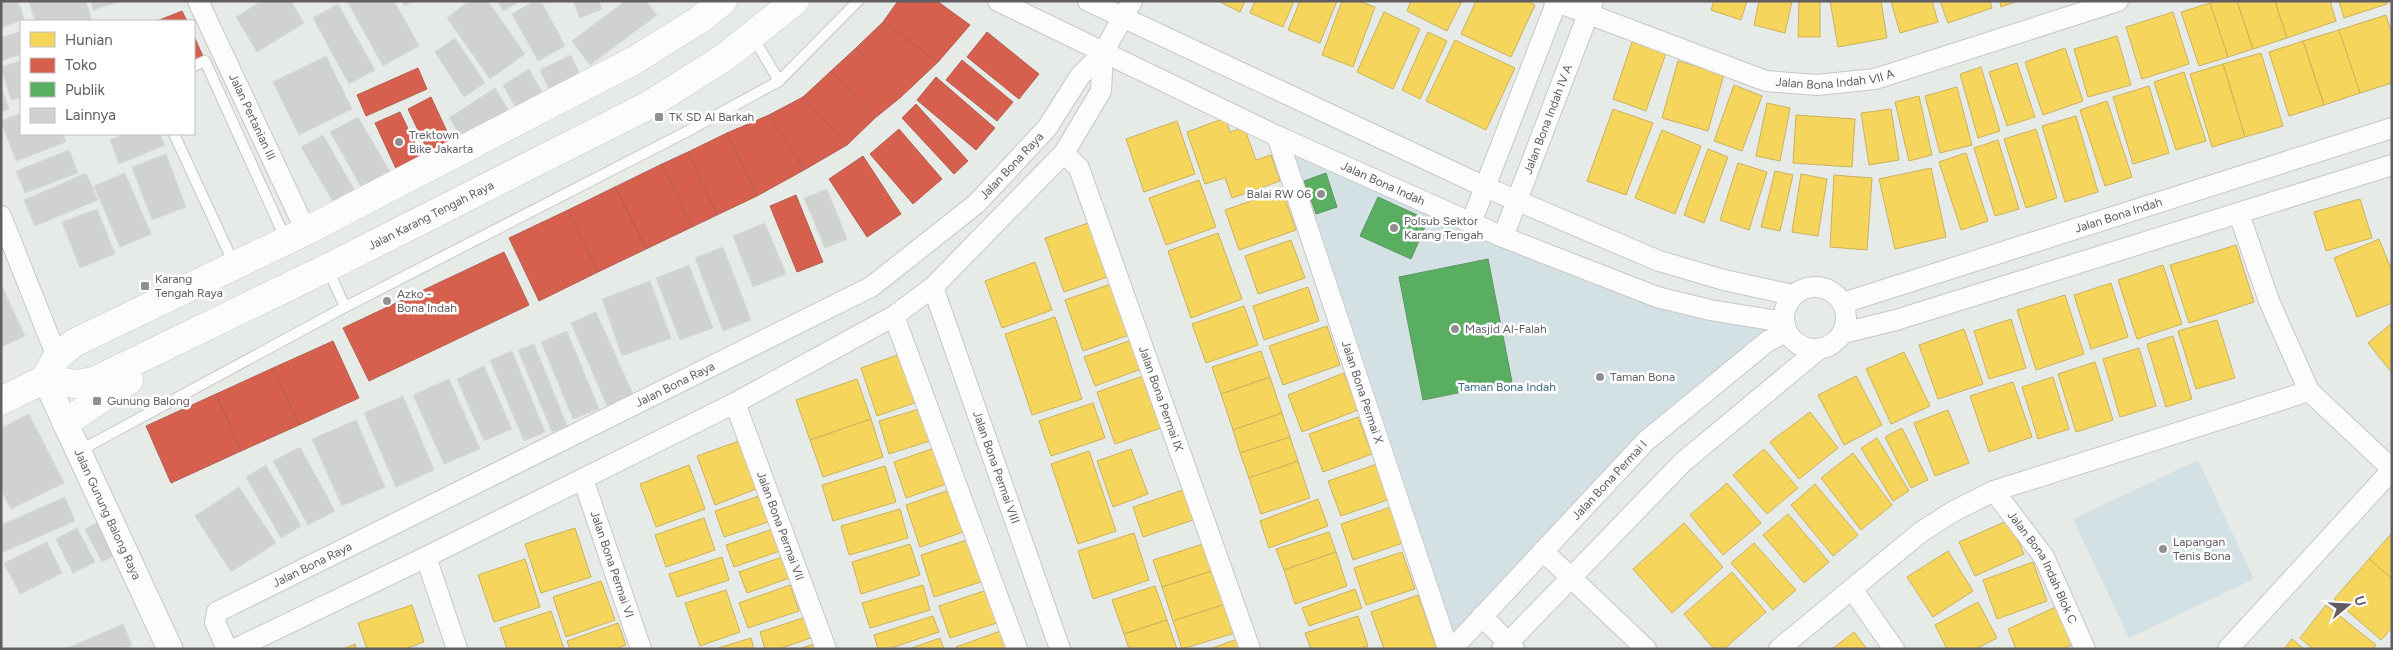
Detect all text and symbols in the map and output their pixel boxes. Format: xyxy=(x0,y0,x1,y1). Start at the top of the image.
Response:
legend xyxy=(20,20,195,135)
text: Hunian xyxy=(65,31,113,49)
text: Toko xyxy=(65,56,97,74)
street label: Jalan Bona Indah IV A xyxy=(1521,62,1575,176)
street label: Jalan Bona Indah VII A xyxy=(1775,66,1896,92)
street label: Jalan Pertanian III xyxy=(226,71,279,162)
text: Publik xyxy=(65,81,106,99)
text: Lainnya xyxy=(65,106,116,124)
place label: TK SD Al Barkah xyxy=(669,110,755,124)
marker: TK SD Al Barkah xyxy=(653,111,665,123)
place label: Trektown Bike Jakarta xyxy=(409,128,473,156)
street label: Jalan Bona Raya xyxy=(977,129,1046,202)
marker: Trektown Bike Jakarta xyxy=(393,136,405,148)
street label: Jalan Bona Indah xyxy=(1339,158,1427,208)
street label: Jalan Karang Tengah Raya xyxy=(366,178,496,253)
place label: Balai RW 06 xyxy=(1247,187,1311,201)
marker: Balai RW 06 xyxy=(1315,188,1327,200)
street label: Jalan Bona Indah xyxy=(2073,195,2164,236)
place label: Polsub Sektor Karang Tengah xyxy=(1404,214,1484,242)
marker: Polsub Sektor Karang Tengah xyxy=(1388,222,1400,234)
place label: Karang Tengah Raya xyxy=(155,272,223,300)
marker: Karang Tengah Raya xyxy=(139,280,151,292)
place label: Azko - Bona Indah xyxy=(397,287,457,315)
marker: Azko - Bona Indah xyxy=(381,295,393,307)
place label: Masjid Al-Falah xyxy=(1465,322,1547,336)
marker: Masjid Al-Falah xyxy=(1449,323,1461,335)
street label: Jalan Bona Permai X xyxy=(1339,339,1386,446)
street label: Jalan Bona Permai IX xyxy=(1136,344,1186,454)
street label: Jalan Bona Raya xyxy=(633,359,717,410)
place label: Taman Bona xyxy=(1610,370,1675,384)
marker: Taman Bona xyxy=(1594,371,1606,383)
park label: Taman Bona Indah xyxy=(1458,380,1556,394)
place label: Gunung Balong xyxy=(107,394,190,408)
marker: Gunung Balong xyxy=(91,395,103,407)
street label: Jalan Bona Permai VIII xyxy=(970,409,1022,525)
street label: Jalan Bona Permai I xyxy=(1569,437,1650,523)
street label: Jalan Gunung Balong Raya xyxy=(71,447,144,582)
street label: Jalan Bona Permai VII xyxy=(754,469,807,582)
street label: Jalan Bona Indah Blok C xyxy=(2005,508,2080,626)
street label: Jalan Bona Permai VI xyxy=(587,509,637,619)
place label: Lapangan Tenis Bona xyxy=(2173,535,2231,563)
street label: Jalan Bona Raya xyxy=(270,539,354,590)
marker: Lapangan Tenis Bona xyxy=(2157,543,2169,555)
north arrow xyxy=(2323,580,2373,630)
text: U xyxy=(2350,594,2369,608)

